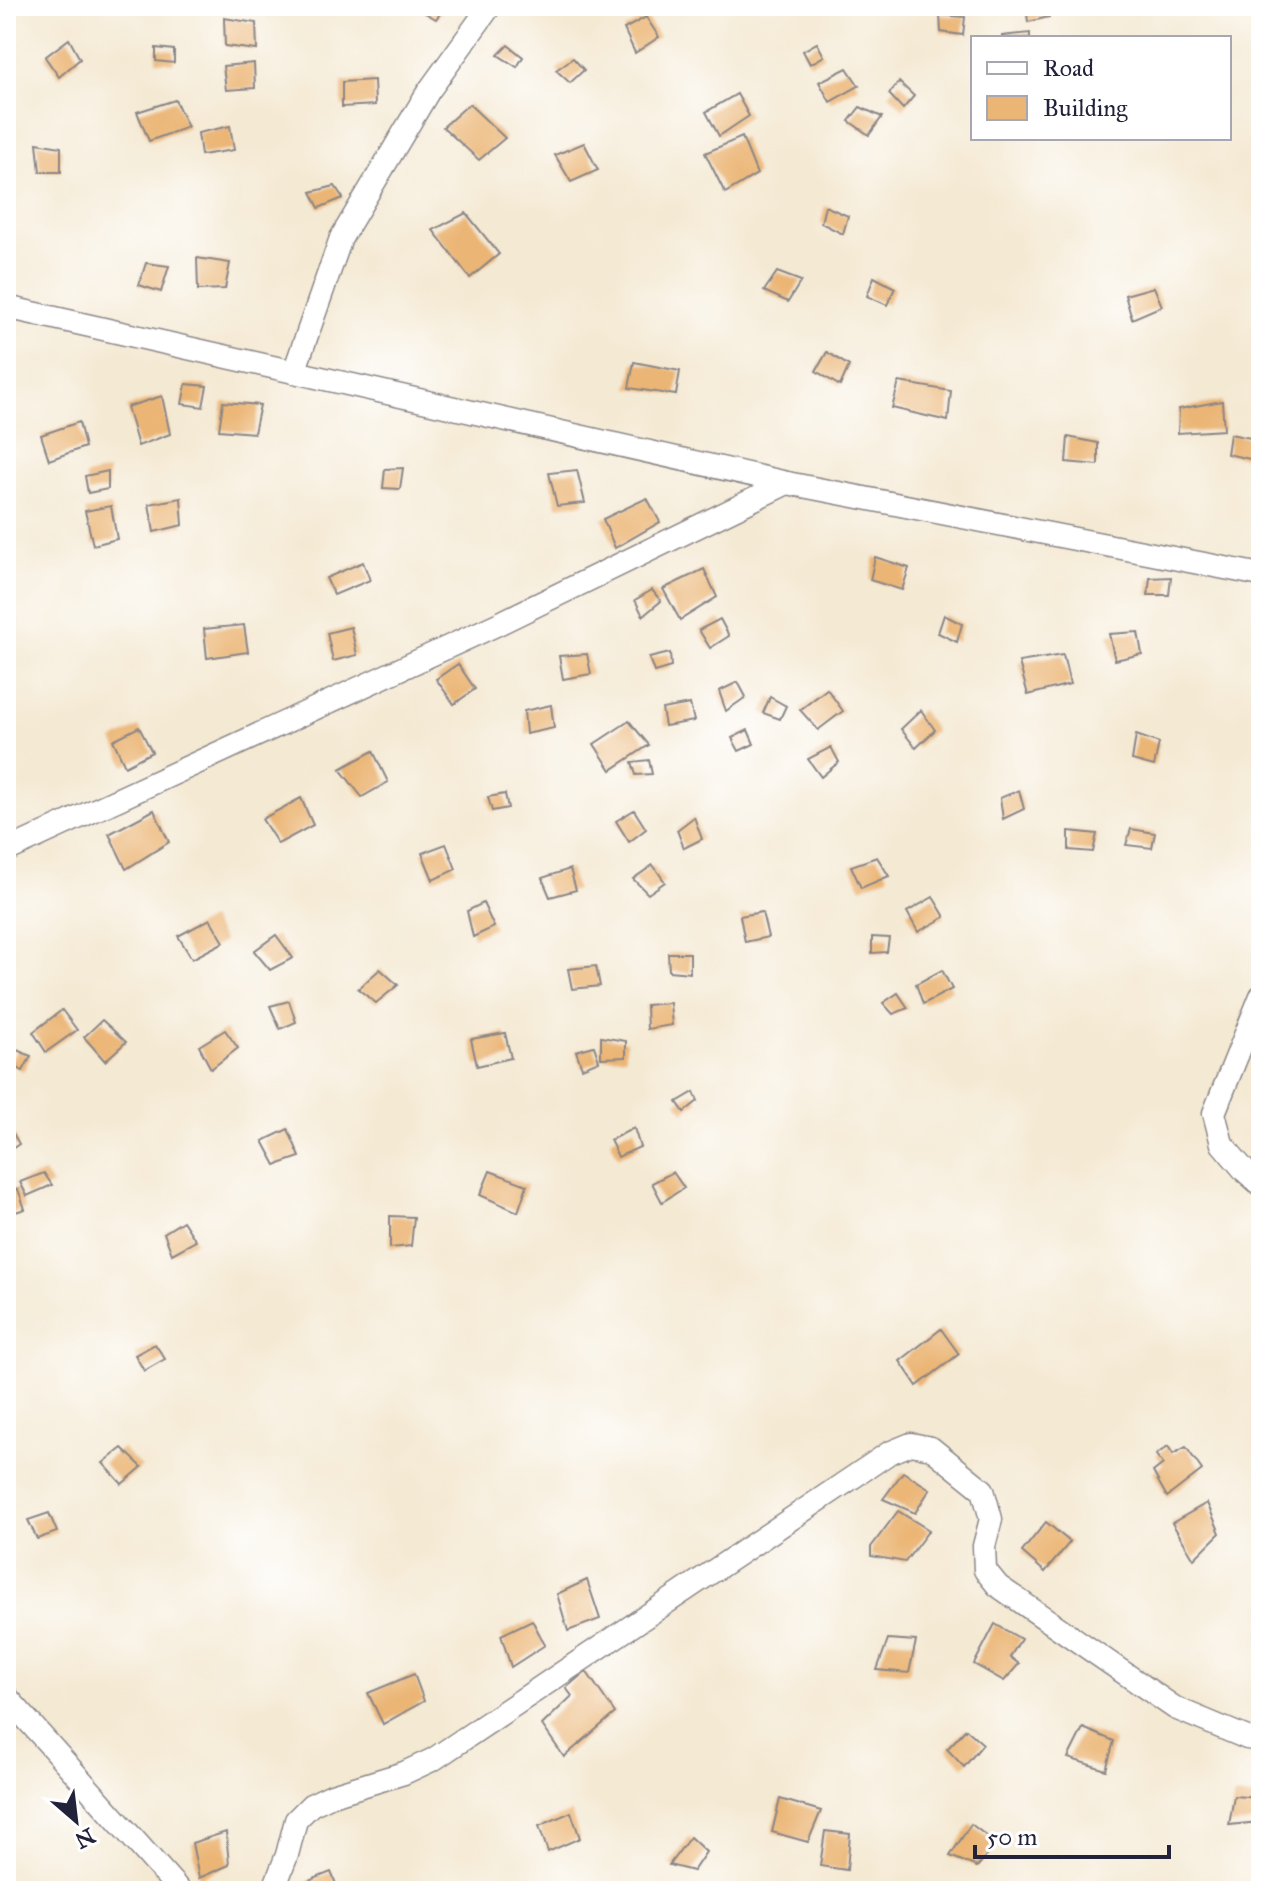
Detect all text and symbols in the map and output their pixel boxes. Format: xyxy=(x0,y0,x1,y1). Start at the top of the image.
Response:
legend xyxy=(971,36,1231,140)
text: Road xyxy=(1043,53,1094,83)
text: Building xyxy=(1043,93,1128,123)
north arrow xyxy=(36,1781,116,1861)
scale bar xyxy=(975,1809,1169,1859)
text: N xyxy=(70,1822,100,1855)
text: 50 m xyxy=(987,1822,1037,1852)

